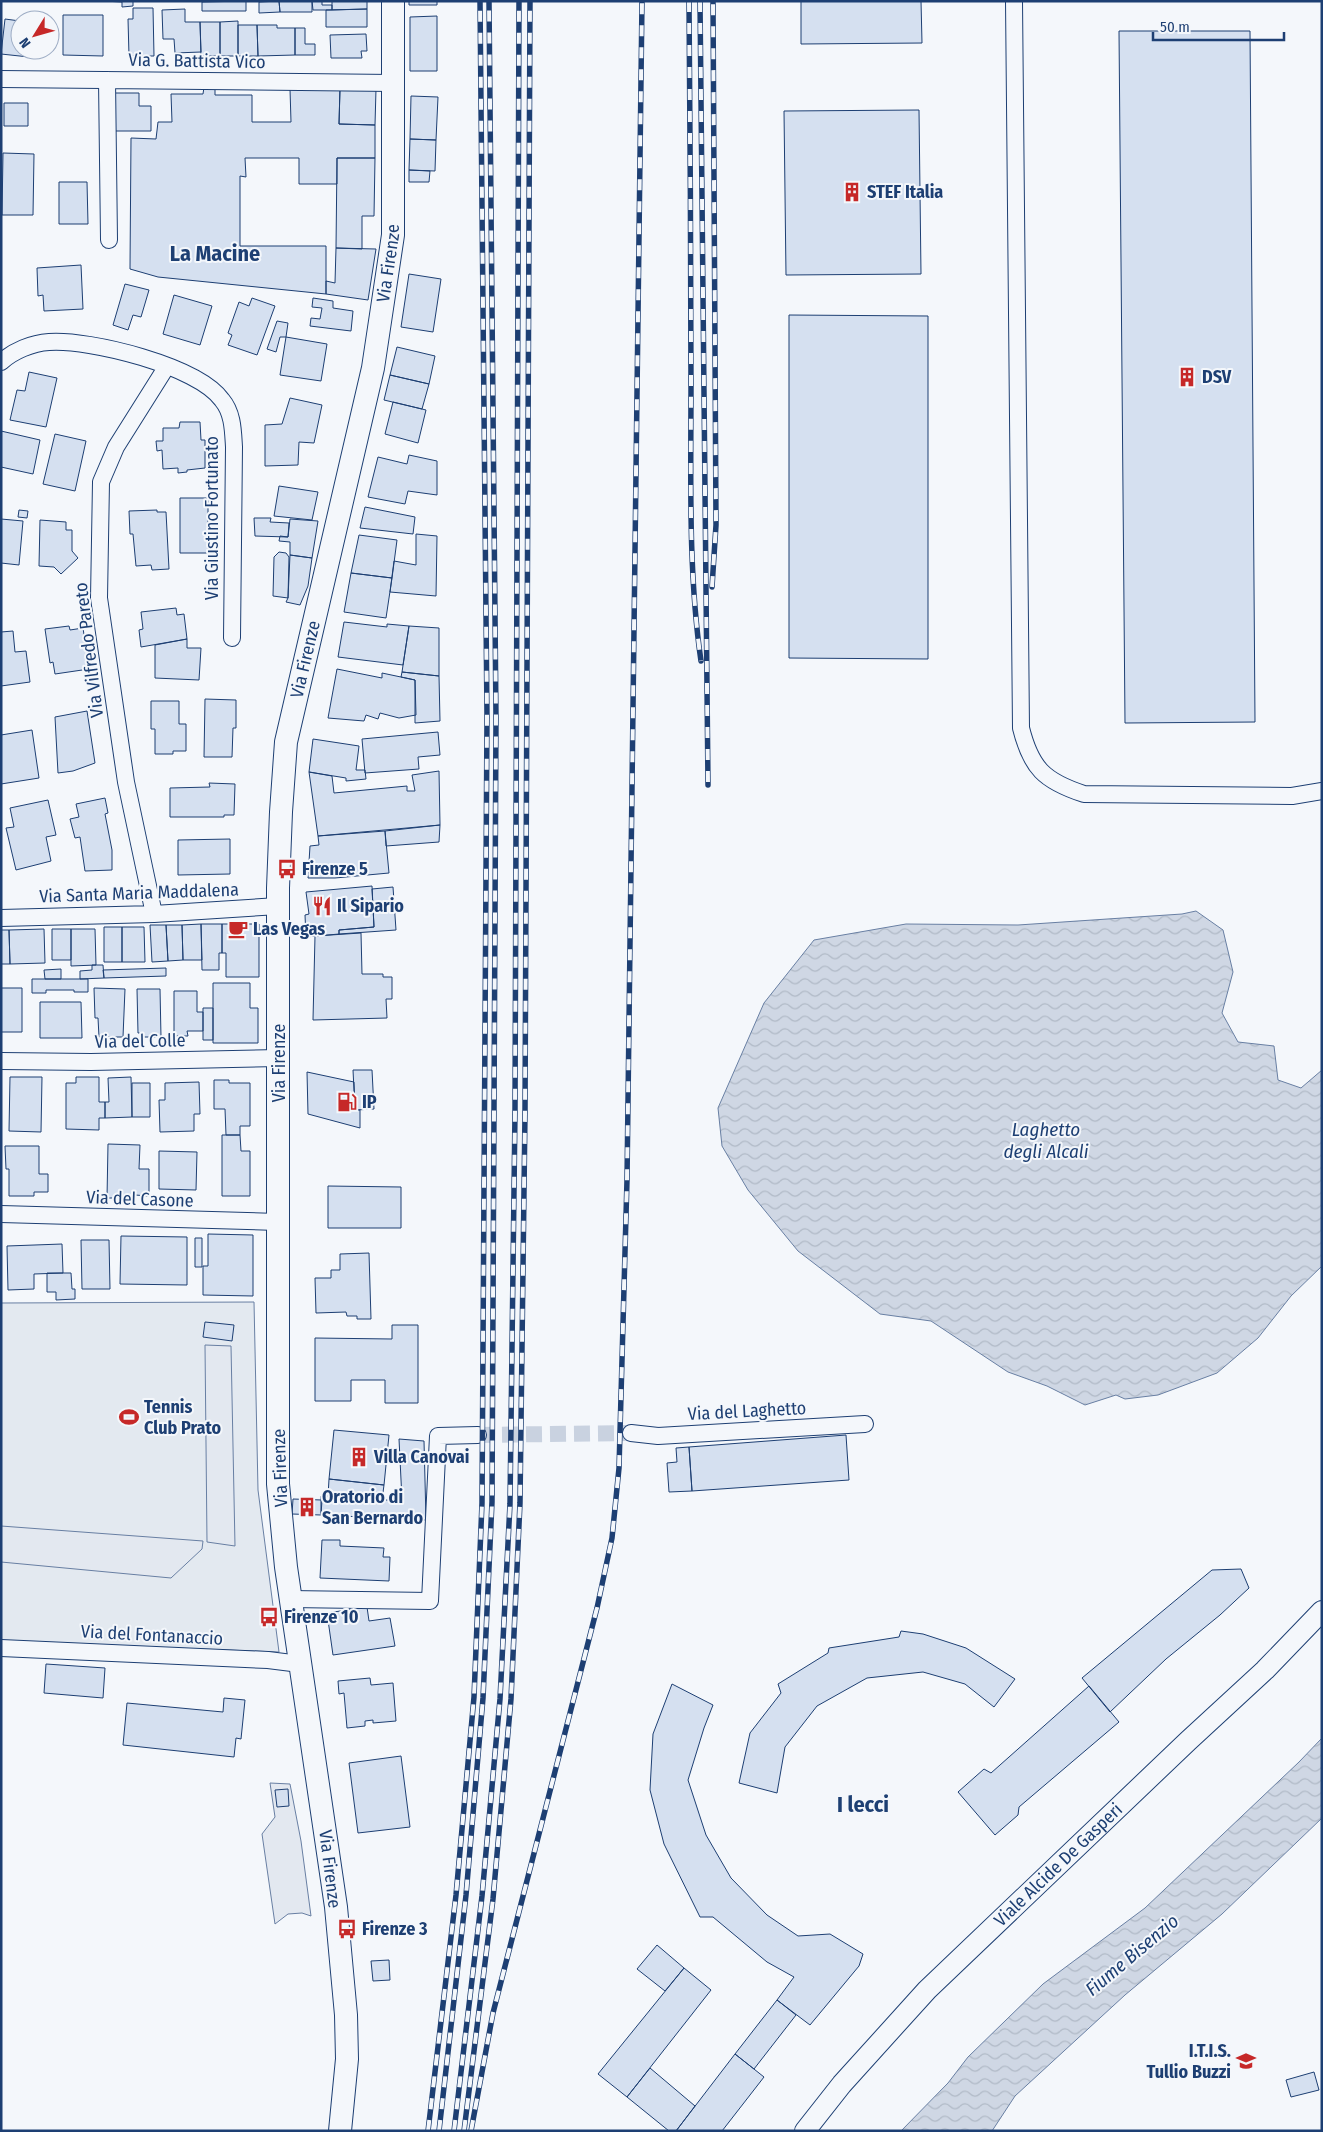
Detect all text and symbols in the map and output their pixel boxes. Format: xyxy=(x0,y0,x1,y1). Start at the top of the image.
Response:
north arrow xyxy=(10,10,60,60)
scale bar xyxy=(1153,10,1284,42)
text: 50 m xyxy=(1160,18,1190,36)
text: N xyxy=(16,34,34,51)
street label: Via G. Battista Vico xyxy=(128,49,266,73)
building icon: STEF Italia xyxy=(841,181,863,203)
place label: STEF Italia xyxy=(867,181,943,203)
street label: Via Firenze xyxy=(372,224,404,304)
district label: La Macine xyxy=(170,240,260,267)
building icon: DSV xyxy=(1176,366,1198,388)
place label: DSV xyxy=(1202,366,1232,388)
street label: Via Giustino Fortunato xyxy=(201,436,223,600)
street label: Via Vilfredo Pareto xyxy=(70,581,108,719)
street label: Via Firenze xyxy=(286,618,325,700)
bus stop icon: Firenze 5 xyxy=(276,858,298,880)
place label: Firenze 5 xyxy=(302,858,368,880)
street label: Via Santa Maria Maddalena xyxy=(39,879,239,907)
restaurant icon: Il Sipario xyxy=(311,895,333,917)
place label: Il Sipario xyxy=(337,895,404,917)
cafe icon: Las Vegas xyxy=(227,918,249,940)
place label: Las Vegas xyxy=(253,918,325,940)
street label: Via Firenze xyxy=(268,1024,290,1102)
street label: Via del Colle xyxy=(94,1029,186,1053)
fuel station icon: IP xyxy=(336,1091,358,1113)
place label: IP xyxy=(362,1091,377,1113)
water label: Laghetto degli Alcali xyxy=(1003,1118,1089,1163)
street label: Via del Casone xyxy=(86,1186,194,1212)
place label: Tennis Club Prato xyxy=(144,1396,221,1439)
street label: Via del Laghetto xyxy=(687,1397,807,1425)
sports icon: Tennis Club Prato xyxy=(118,1406,140,1428)
street label: Via Firenze xyxy=(268,1428,292,1508)
building icon: Villa Canovai xyxy=(348,1446,370,1468)
place label: Villa Canovai xyxy=(373,1446,469,1468)
place label: Oratorio di San Bernardo xyxy=(322,1486,424,1529)
building icon: Oratorio di San Bernardo xyxy=(296,1496,318,1518)
bus stop icon: Firenze 10 xyxy=(258,1606,280,1628)
place label: Firenze 10 xyxy=(284,1606,359,1628)
street label: Via del Fontanaccio xyxy=(80,1620,224,1650)
district label: I lecci xyxy=(837,1791,889,1818)
street label: Viale Alcide De Gasperi xyxy=(990,1798,1127,1931)
street label: Via Firenze xyxy=(314,1829,346,1909)
water label: Fiume Bisenzio xyxy=(1081,1909,1183,2001)
bus stop icon: Firenze 3 xyxy=(336,1918,358,1940)
place label: Firenze 3 xyxy=(362,1918,428,1940)
place label: I.T.I.S. Tullio Buzzi xyxy=(1147,2040,1231,2083)
school or university icon: I.T.I.S. Tullio Buzzi xyxy=(1235,2050,1257,2072)

